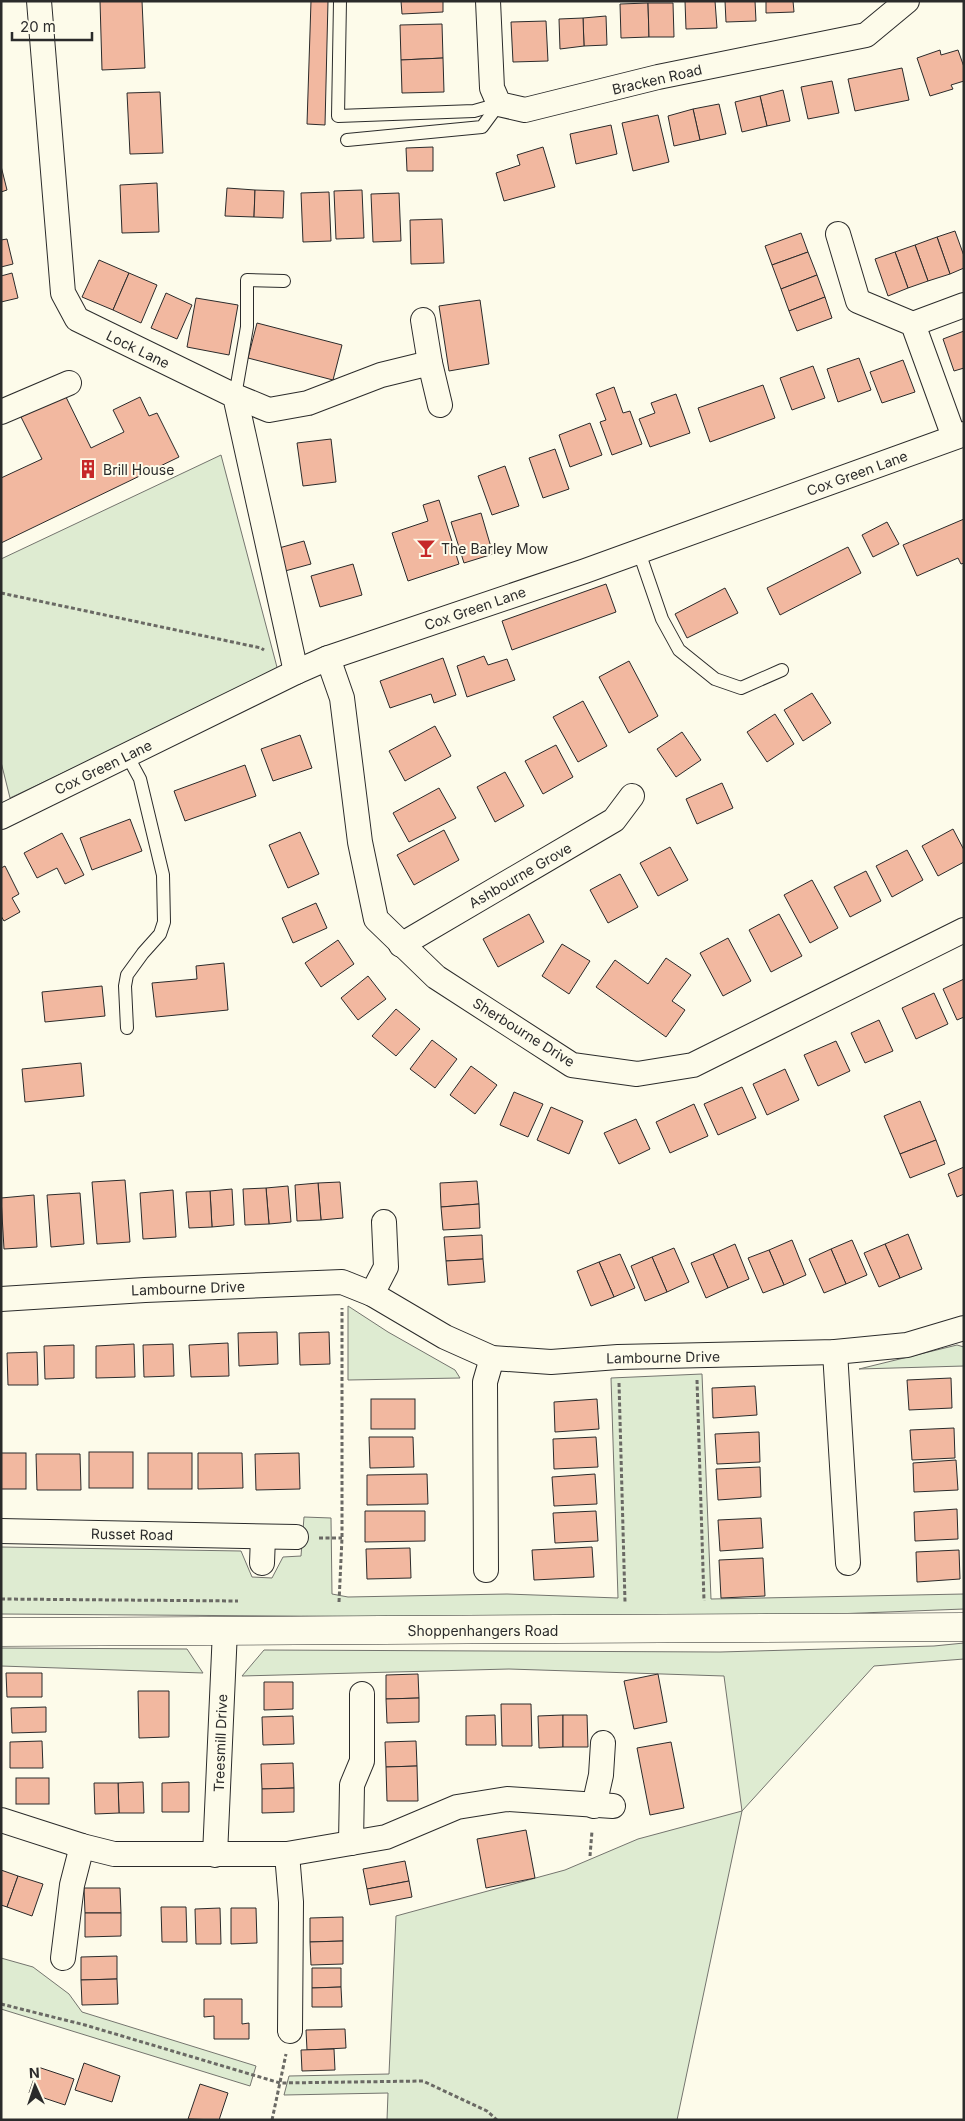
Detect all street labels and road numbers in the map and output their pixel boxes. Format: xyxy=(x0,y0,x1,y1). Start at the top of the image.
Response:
street label: Bracken Road xyxy=(610,60,704,98)
street label: Lock Lane xyxy=(104,326,172,372)
street label: Cox Green Lane xyxy=(804,447,910,499)
street label: Cox Green Lane xyxy=(422,583,528,633)
street label: Cox Green Lane xyxy=(52,736,154,798)
street label: Ashbourne Grove xyxy=(466,839,574,911)
street label: Sherbourne Drive xyxy=(470,994,578,1070)
street label: Lambourne Drive xyxy=(131,1278,245,1298)
street label: Lambourne Drive xyxy=(606,1348,720,1366)
street label: Russet Road xyxy=(91,1525,173,1543)
street label: Shoppenhangers Road xyxy=(408,1622,558,1639)
street label: Treesmill Drive xyxy=(210,1694,230,1792)

